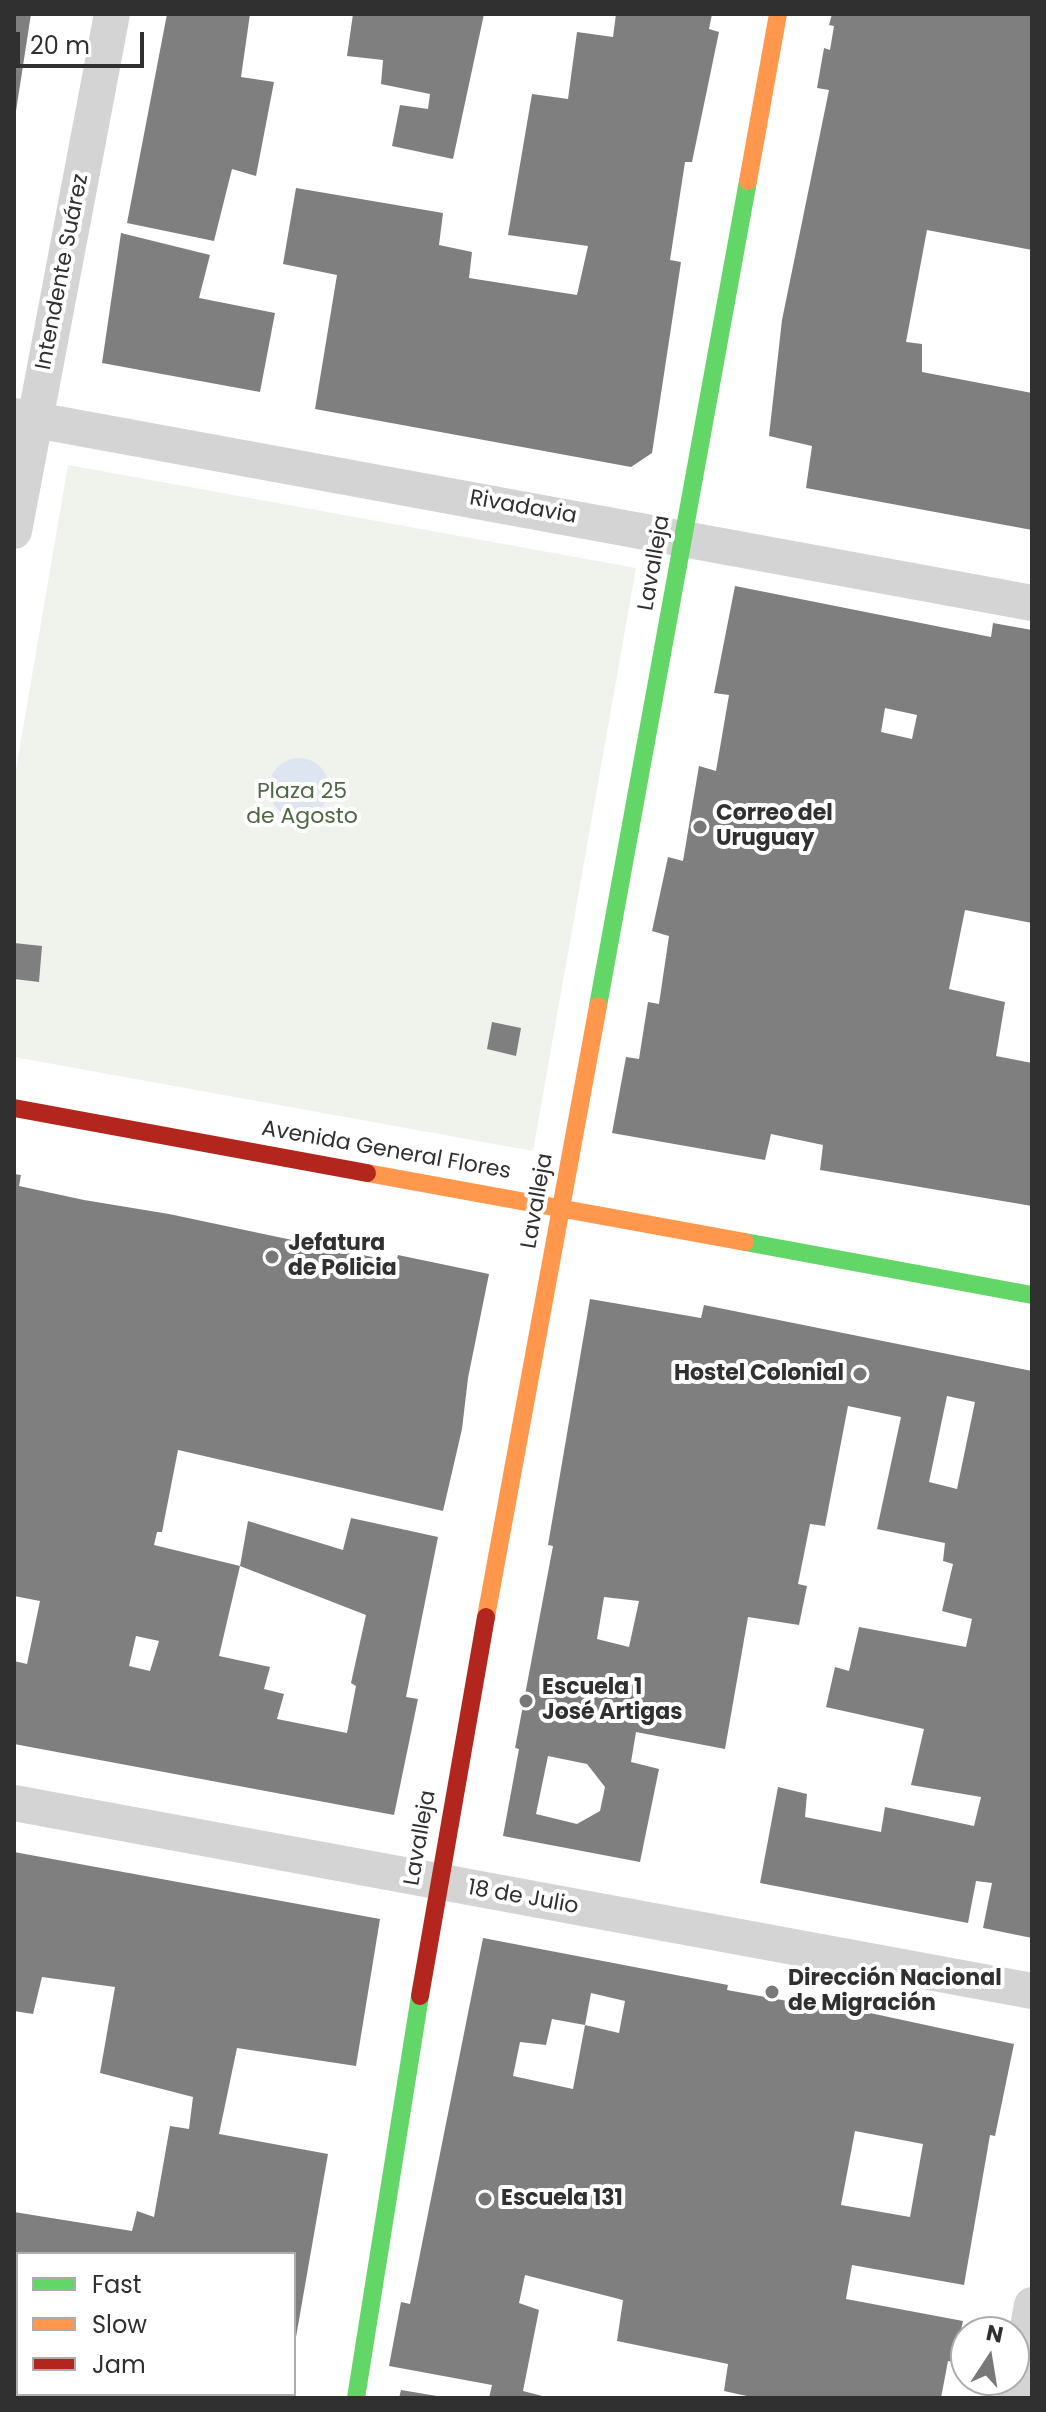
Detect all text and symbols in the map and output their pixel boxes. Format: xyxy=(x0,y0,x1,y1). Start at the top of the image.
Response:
scale bar xyxy=(20,16,148,66)
text: 20 m xyxy=(30,29,90,62)
street label: Intendente Suárez xyxy=(31,172,95,372)
street label: Rivadavia xyxy=(467,486,579,530)
street label: Lavalleja xyxy=(634,513,676,613)
park label: Plaza 25 de Agosto xyxy=(246,779,358,830)
place label: Correo del Uruguay xyxy=(716,801,833,852)
marker: Correo del Uruguay xyxy=(691,818,709,836)
street label: Avenida General Flores xyxy=(259,1116,513,1186)
street label: Lavalleja xyxy=(517,1151,559,1251)
place label: Jefatura de Policia xyxy=(288,1231,397,1282)
marker: Jefatura de Policia xyxy=(263,1248,281,1266)
place label: Hostel Colonial xyxy=(674,1361,844,1387)
marker: Hostel Colonial xyxy=(851,1365,869,1383)
place label: Escuela 1 José Artigas xyxy=(542,1675,682,1726)
marker: Escuela 1 José Artigas xyxy=(517,1692,535,1710)
street label: Lavalleja xyxy=(400,1788,442,1888)
street label: 18 de Julio xyxy=(466,1875,580,1921)
place label: Dirección Nacional de Migración xyxy=(788,1966,1002,2018)
marker: Dirección Nacional de Migración xyxy=(763,1983,781,2001)
place label: Escuela 131 xyxy=(501,2186,623,2212)
marker: Escuela 131 xyxy=(476,2190,494,2208)
legend xyxy=(16,2252,296,2396)
text: Fast xyxy=(92,2268,142,2301)
text: Slow xyxy=(92,2308,147,2341)
north arrow xyxy=(950,2316,1030,2396)
text: N xyxy=(983,2317,1006,2351)
text: Jam xyxy=(92,2348,146,2381)

